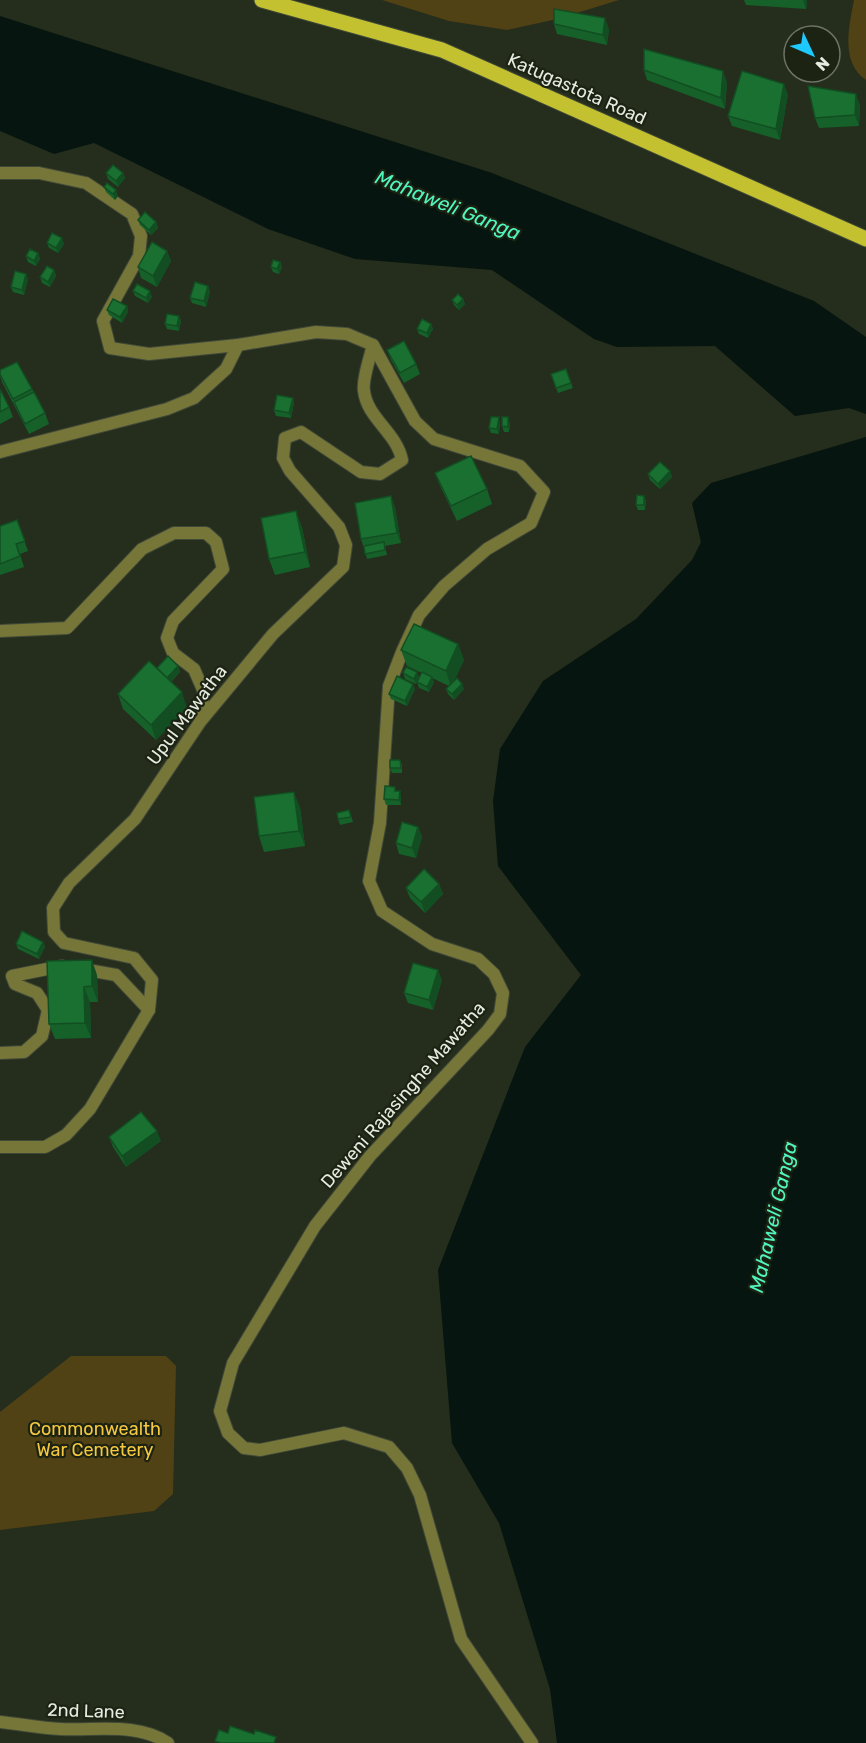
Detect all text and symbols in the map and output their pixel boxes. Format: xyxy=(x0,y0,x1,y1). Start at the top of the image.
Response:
north arrow xyxy=(782,24,842,84)
street label: Katugastota Road xyxy=(504,49,650,129)
text: N xyxy=(812,53,833,75)
water label: Mahaweli Ganga xyxy=(372,165,524,245)
street label: Upul Mawatha xyxy=(142,661,232,769)
street label: Deweni Rajasinghe Mawatha xyxy=(316,997,490,1193)
water label: Mahaweli Ganga xyxy=(744,1139,802,1295)
park label: Commonwealth War Cemetery xyxy=(29,1418,161,1461)
street label: 2nd Lane xyxy=(47,1699,125,1723)

